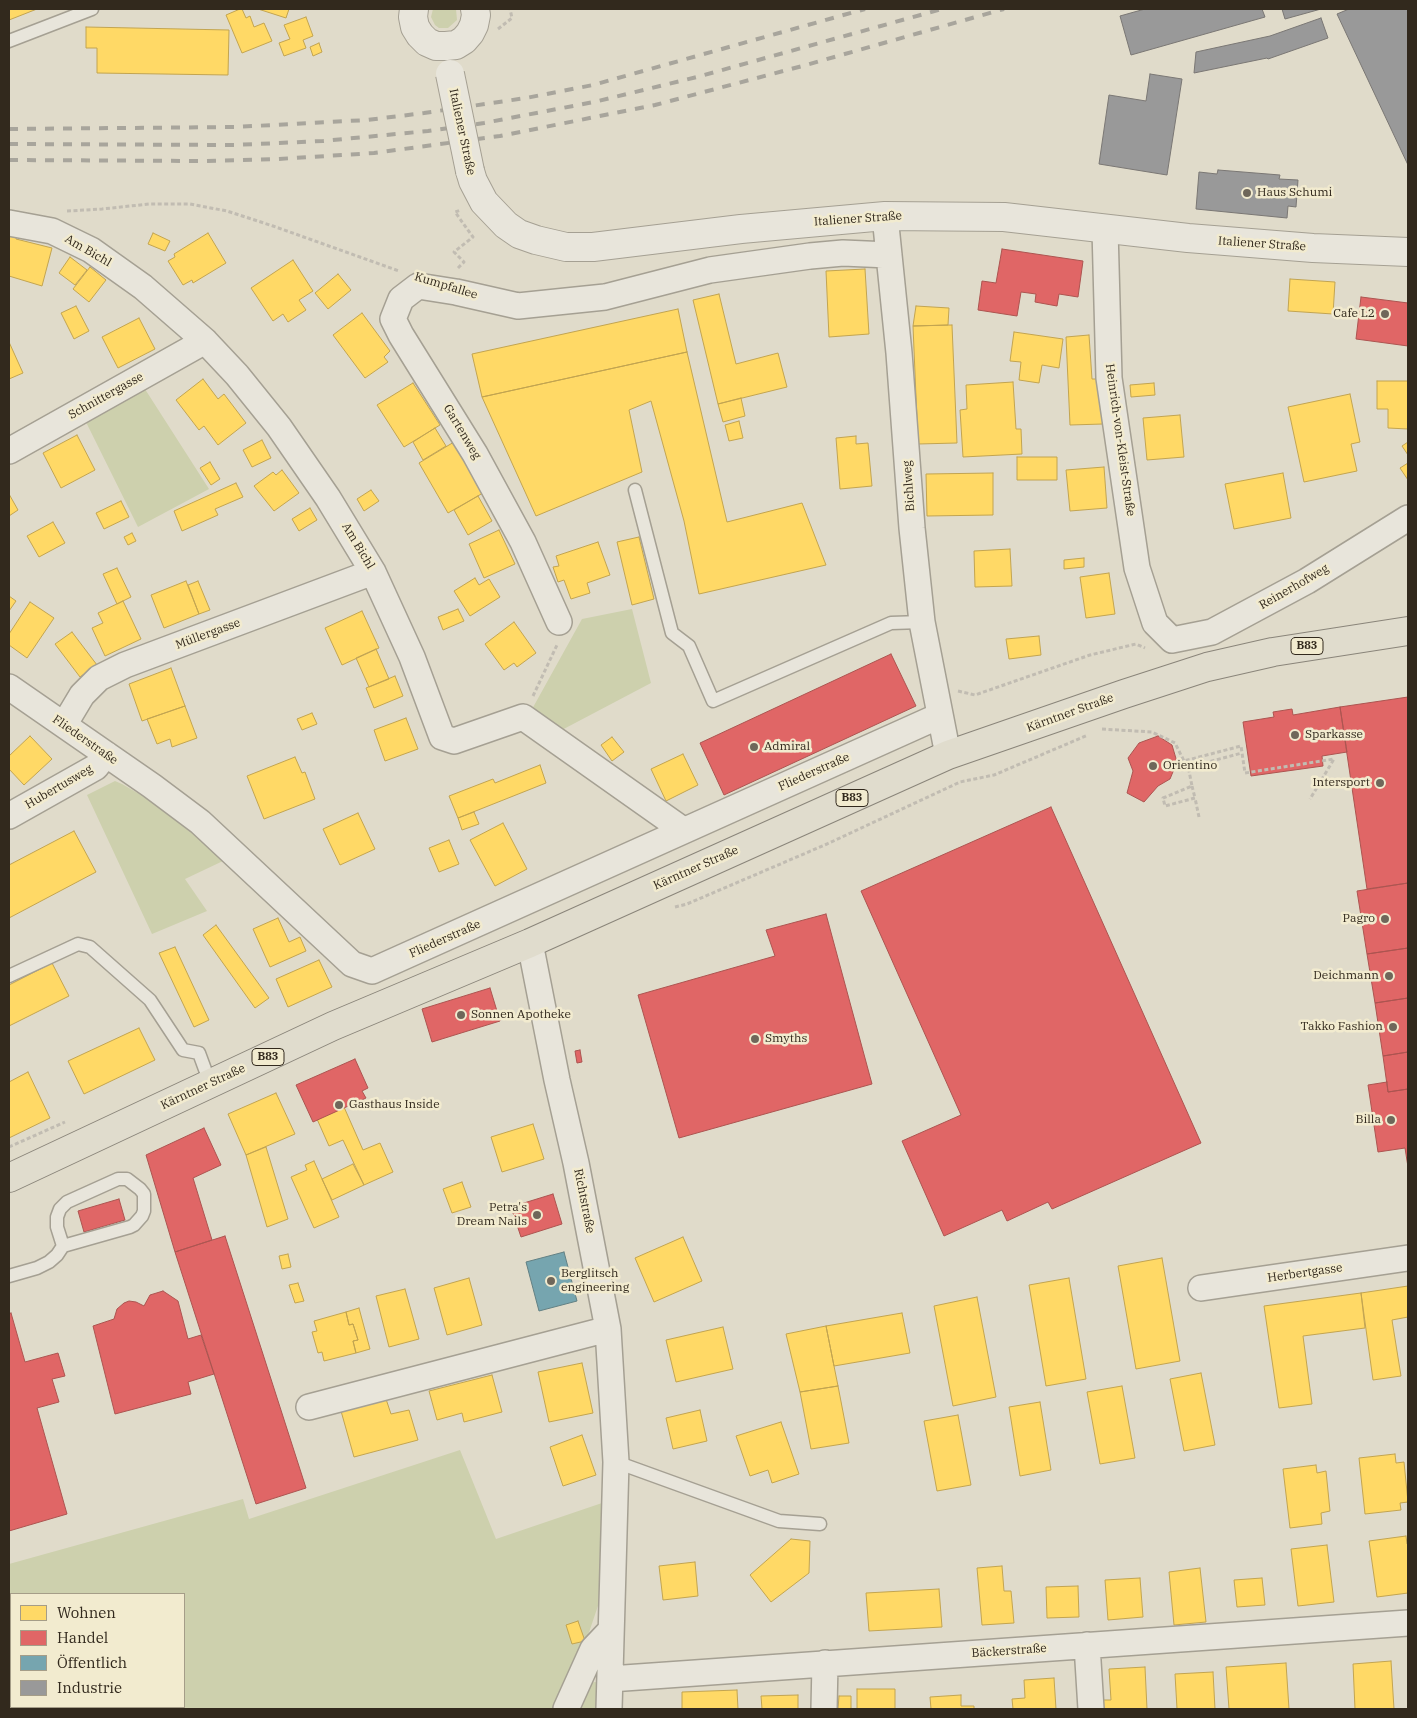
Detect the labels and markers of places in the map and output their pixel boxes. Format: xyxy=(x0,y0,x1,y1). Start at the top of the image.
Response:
place label: Haus Schumi xyxy=(1257,186,1332,200)
marker: Haus Schumi xyxy=(1241,187,1253,199)
place label: Cafe L2 xyxy=(1333,307,1375,321)
marker: Cafe L2 xyxy=(1379,308,1391,320)
place label: Sparkasse xyxy=(1305,728,1363,742)
marker: Sparkasse xyxy=(1289,729,1301,741)
place label: Admiral xyxy=(764,740,810,754)
marker: Admiral xyxy=(748,741,760,753)
place label: Orientino xyxy=(1163,759,1217,773)
marker: Orientino xyxy=(1147,760,1159,772)
place label: Intersport xyxy=(1312,776,1370,790)
marker: Intersport xyxy=(1374,777,1386,789)
place label: Pagro xyxy=(1343,912,1375,926)
marker: Pagro xyxy=(1379,913,1391,925)
place label: Deichmann xyxy=(1313,969,1379,983)
marker: Deichmann xyxy=(1383,970,1395,982)
place label: Sonnen Apotheke xyxy=(471,1008,571,1022)
marker: Sonnen Apotheke xyxy=(455,1009,467,1021)
place label: Takko Fashion xyxy=(1301,1020,1383,1034)
marker: Takko Fashion xyxy=(1387,1021,1399,1033)
place label: Smyths xyxy=(765,1032,807,1046)
marker: Smyths xyxy=(749,1033,761,1045)
place label: Gasthaus Inside xyxy=(349,1098,440,1112)
marker: Gasthaus Inside xyxy=(333,1099,345,1111)
place label: Billa xyxy=(1355,1113,1381,1127)
marker: Billa xyxy=(1385,1114,1397,1126)
place label: Petra's Dream Nails xyxy=(457,1201,527,1229)
marker: Petra's Dream Nails xyxy=(531,1209,543,1221)
place label: Berglitsch engineering xyxy=(561,1267,629,1295)
marker: Berglitsch engineering xyxy=(545,1275,557,1287)

